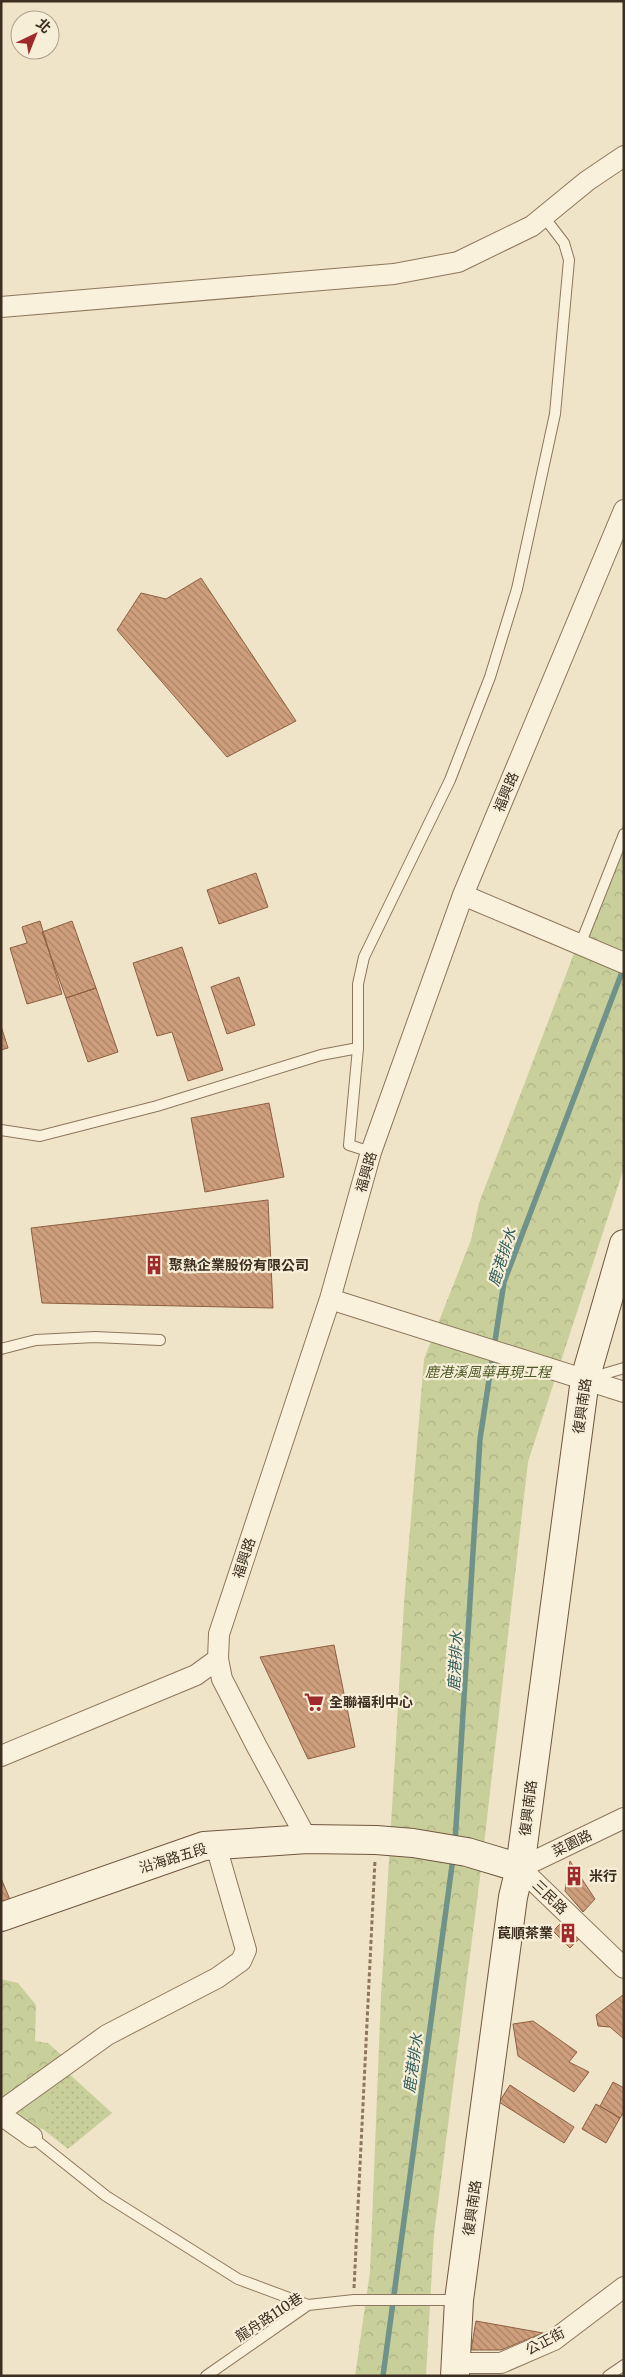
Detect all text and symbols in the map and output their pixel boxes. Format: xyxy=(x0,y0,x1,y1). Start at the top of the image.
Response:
north arrow xyxy=(10,10,60,60)
text: 北 xyxy=(33,14,55,37)
street label: 福興路 xyxy=(490,769,522,815)
street label: 福興路 xyxy=(352,1149,380,1195)
water label: 鹿港排水 xyxy=(484,1225,521,1288)
building icon: 聚熱企業股份有限公司 xyxy=(143,1254,165,1276)
place label: 聚熱企業股份有限公司 xyxy=(169,1256,309,1274)
park label: 鹿港溪風華再現工程 xyxy=(425,1363,553,1381)
street label: 復興南路 xyxy=(569,1377,595,1435)
street label: 福興路 xyxy=(229,1535,259,1581)
water label: 鹿港排水 xyxy=(444,1630,466,1691)
supermarket icon: 全聯福利中心 xyxy=(303,1691,325,1713)
place label: 全聯福利中心 xyxy=(329,1693,413,1711)
street label: 復興南路 xyxy=(516,1779,540,1837)
street label: 菜園路 xyxy=(549,1826,595,1860)
street label: 沿海路五段 xyxy=(137,1839,209,1877)
building icon: 米行 xyxy=(563,1865,585,1887)
place label: 米行 xyxy=(589,1867,617,1885)
street label: 三民路 xyxy=(529,1876,571,1918)
building icon: 苠順茶業 xyxy=(557,1922,579,1944)
place label: 苠順茶業 xyxy=(497,1924,553,1942)
water label: 鹿港排水 xyxy=(399,2031,427,2094)
street label: 復興南路 xyxy=(459,2179,485,2237)
street label: 龍舟路110巷 xyxy=(232,2289,306,2345)
street label: 公正街 xyxy=(522,2323,568,2359)

